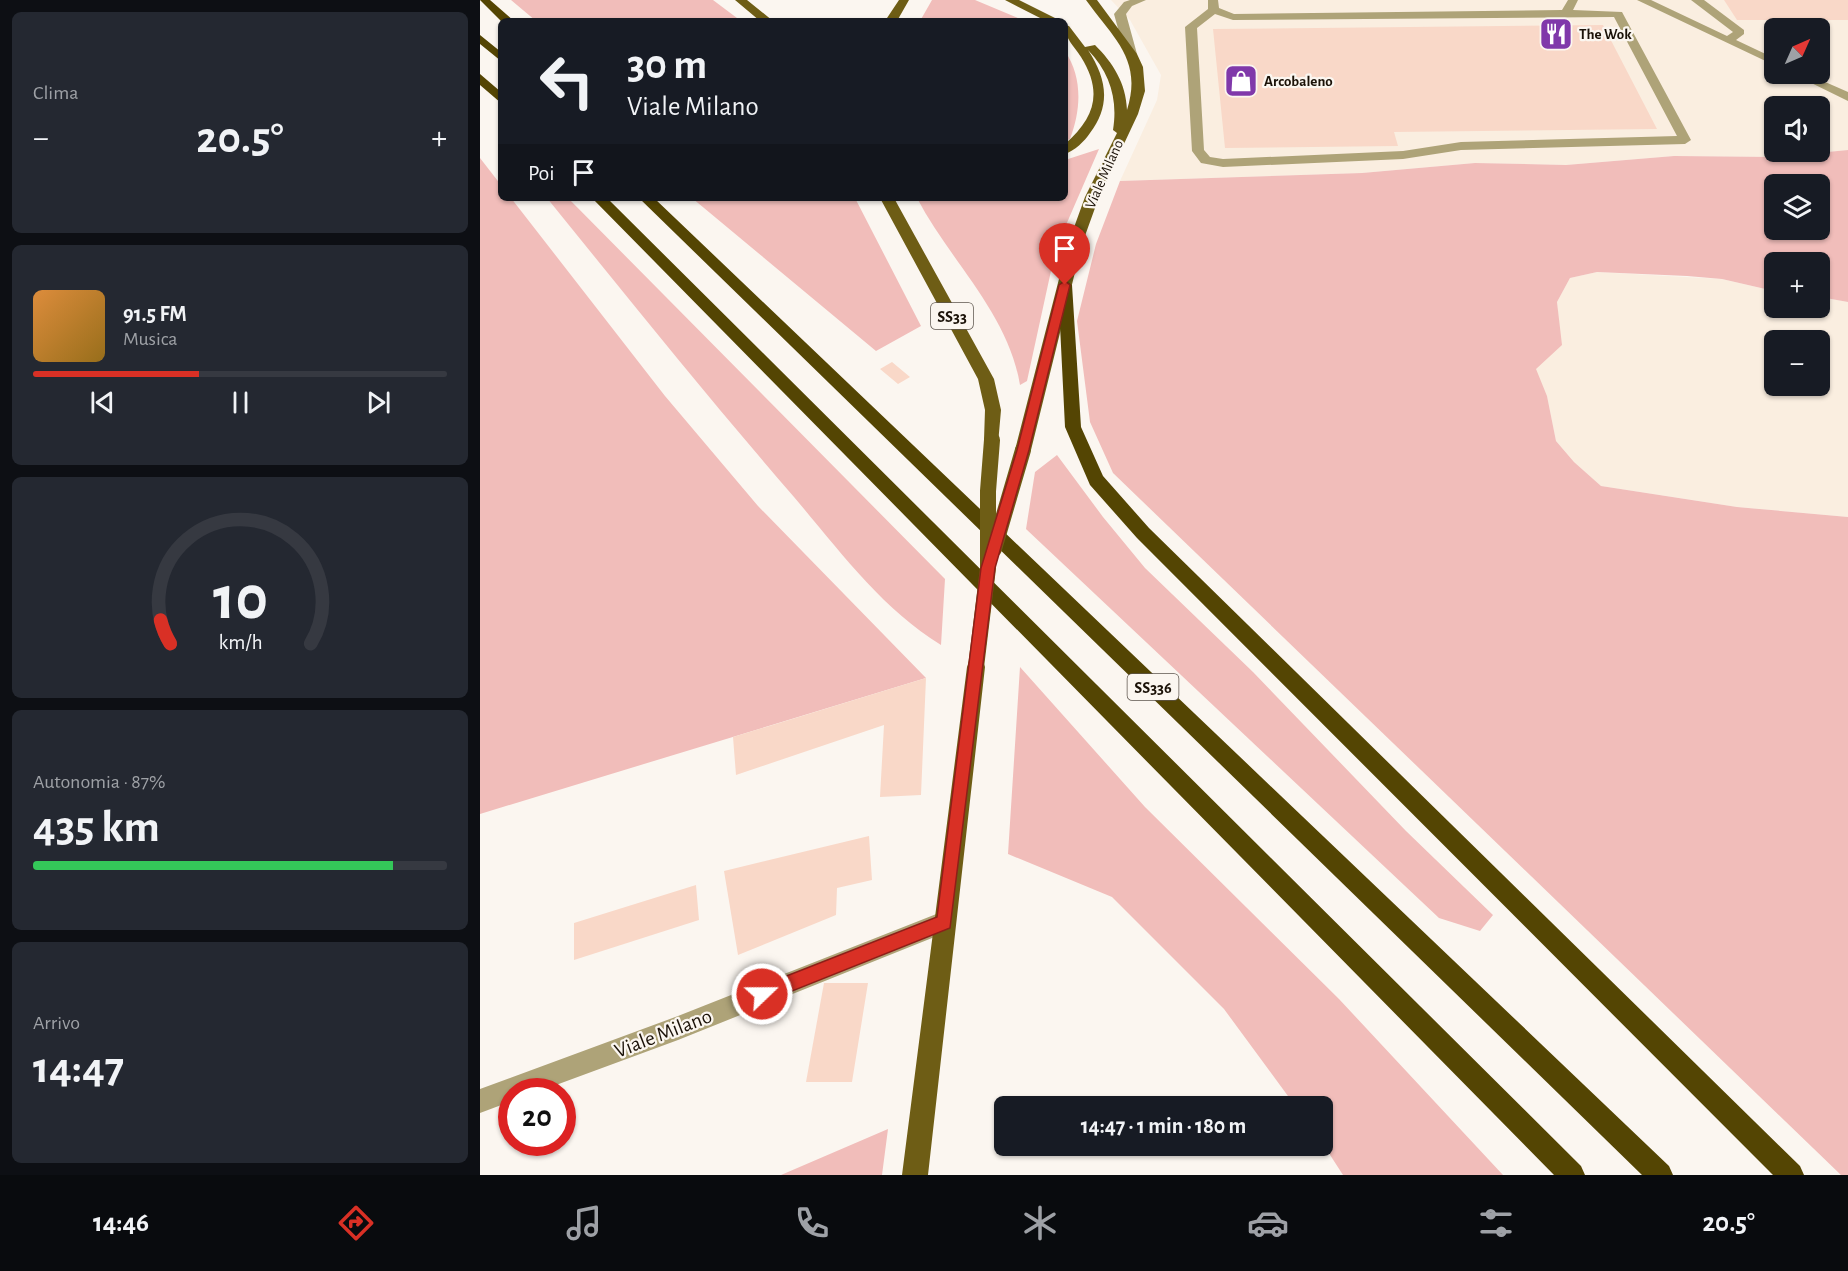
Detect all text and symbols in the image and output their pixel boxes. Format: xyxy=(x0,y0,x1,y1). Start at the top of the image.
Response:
restaurant icon: The Wok xyxy=(1538,16,1574,52)
north arrow xyxy=(1764,18,1830,84)
map controls xyxy=(1764,18,1830,396)
place label: The Wok xyxy=(1579,27,1632,42)
icon: left xyxy=(528,42,606,120)
text: 30 m xyxy=(627,44,707,86)
shop icon: Arcobaleno xyxy=(1223,63,1259,99)
place label: Arcobaleno xyxy=(1264,74,1333,89)
text: Clima xyxy=(33,83,78,103)
text: Viale Milano xyxy=(627,93,759,120)
button: sound xyxy=(1764,96,1830,162)
text: 20.5° xyxy=(196,116,284,161)
text: − xyxy=(33,122,49,155)
text: + xyxy=(431,122,447,155)
street label: Viale Milano xyxy=(1083,138,1126,211)
icon: arrive xyxy=(567,156,600,189)
text: Poi xyxy=(528,162,555,184)
button: layers xyxy=(1764,174,1830,240)
pin xyxy=(1039,223,1090,285)
icon: arrive xyxy=(1048,232,1081,265)
button: + xyxy=(1764,252,1830,318)
text: 91.5 FM xyxy=(123,303,187,325)
road number: SS33 xyxy=(931,303,973,329)
text: Musica xyxy=(123,329,178,349)
button: − xyxy=(1764,330,1830,396)
icon: previous xyxy=(86,386,119,419)
icon: pause xyxy=(224,386,257,419)
icon: next xyxy=(362,386,395,419)
text: 10 xyxy=(213,569,267,631)
text: km/h xyxy=(218,633,262,654)
road number: SS336 xyxy=(1128,674,1178,700)
text: Autonomia · 87% xyxy=(33,772,166,792)
text: 435 km xyxy=(33,805,160,850)
position arrow xyxy=(730,962,794,1026)
street label: Viale Milano xyxy=(612,1005,715,1062)
text: Arrivo xyxy=(33,1013,80,1033)
text: 14:47 xyxy=(33,1046,124,1091)
speed limit sign: 20 xyxy=(498,1078,576,1156)
text: 14:47 · 1 min · 180 m xyxy=(1081,1115,1246,1137)
icon: directions xyxy=(335,1202,377,1244)
icon: music xyxy=(563,1202,605,1244)
icon: phone xyxy=(791,1202,833,1244)
icon: climate xyxy=(1019,1202,1061,1244)
icon: car xyxy=(1247,1202,1289,1244)
icon: filters xyxy=(1475,1202,1517,1244)
text: 14:46 xyxy=(93,1209,149,1236)
text: 20.5° xyxy=(1702,1209,1755,1236)

